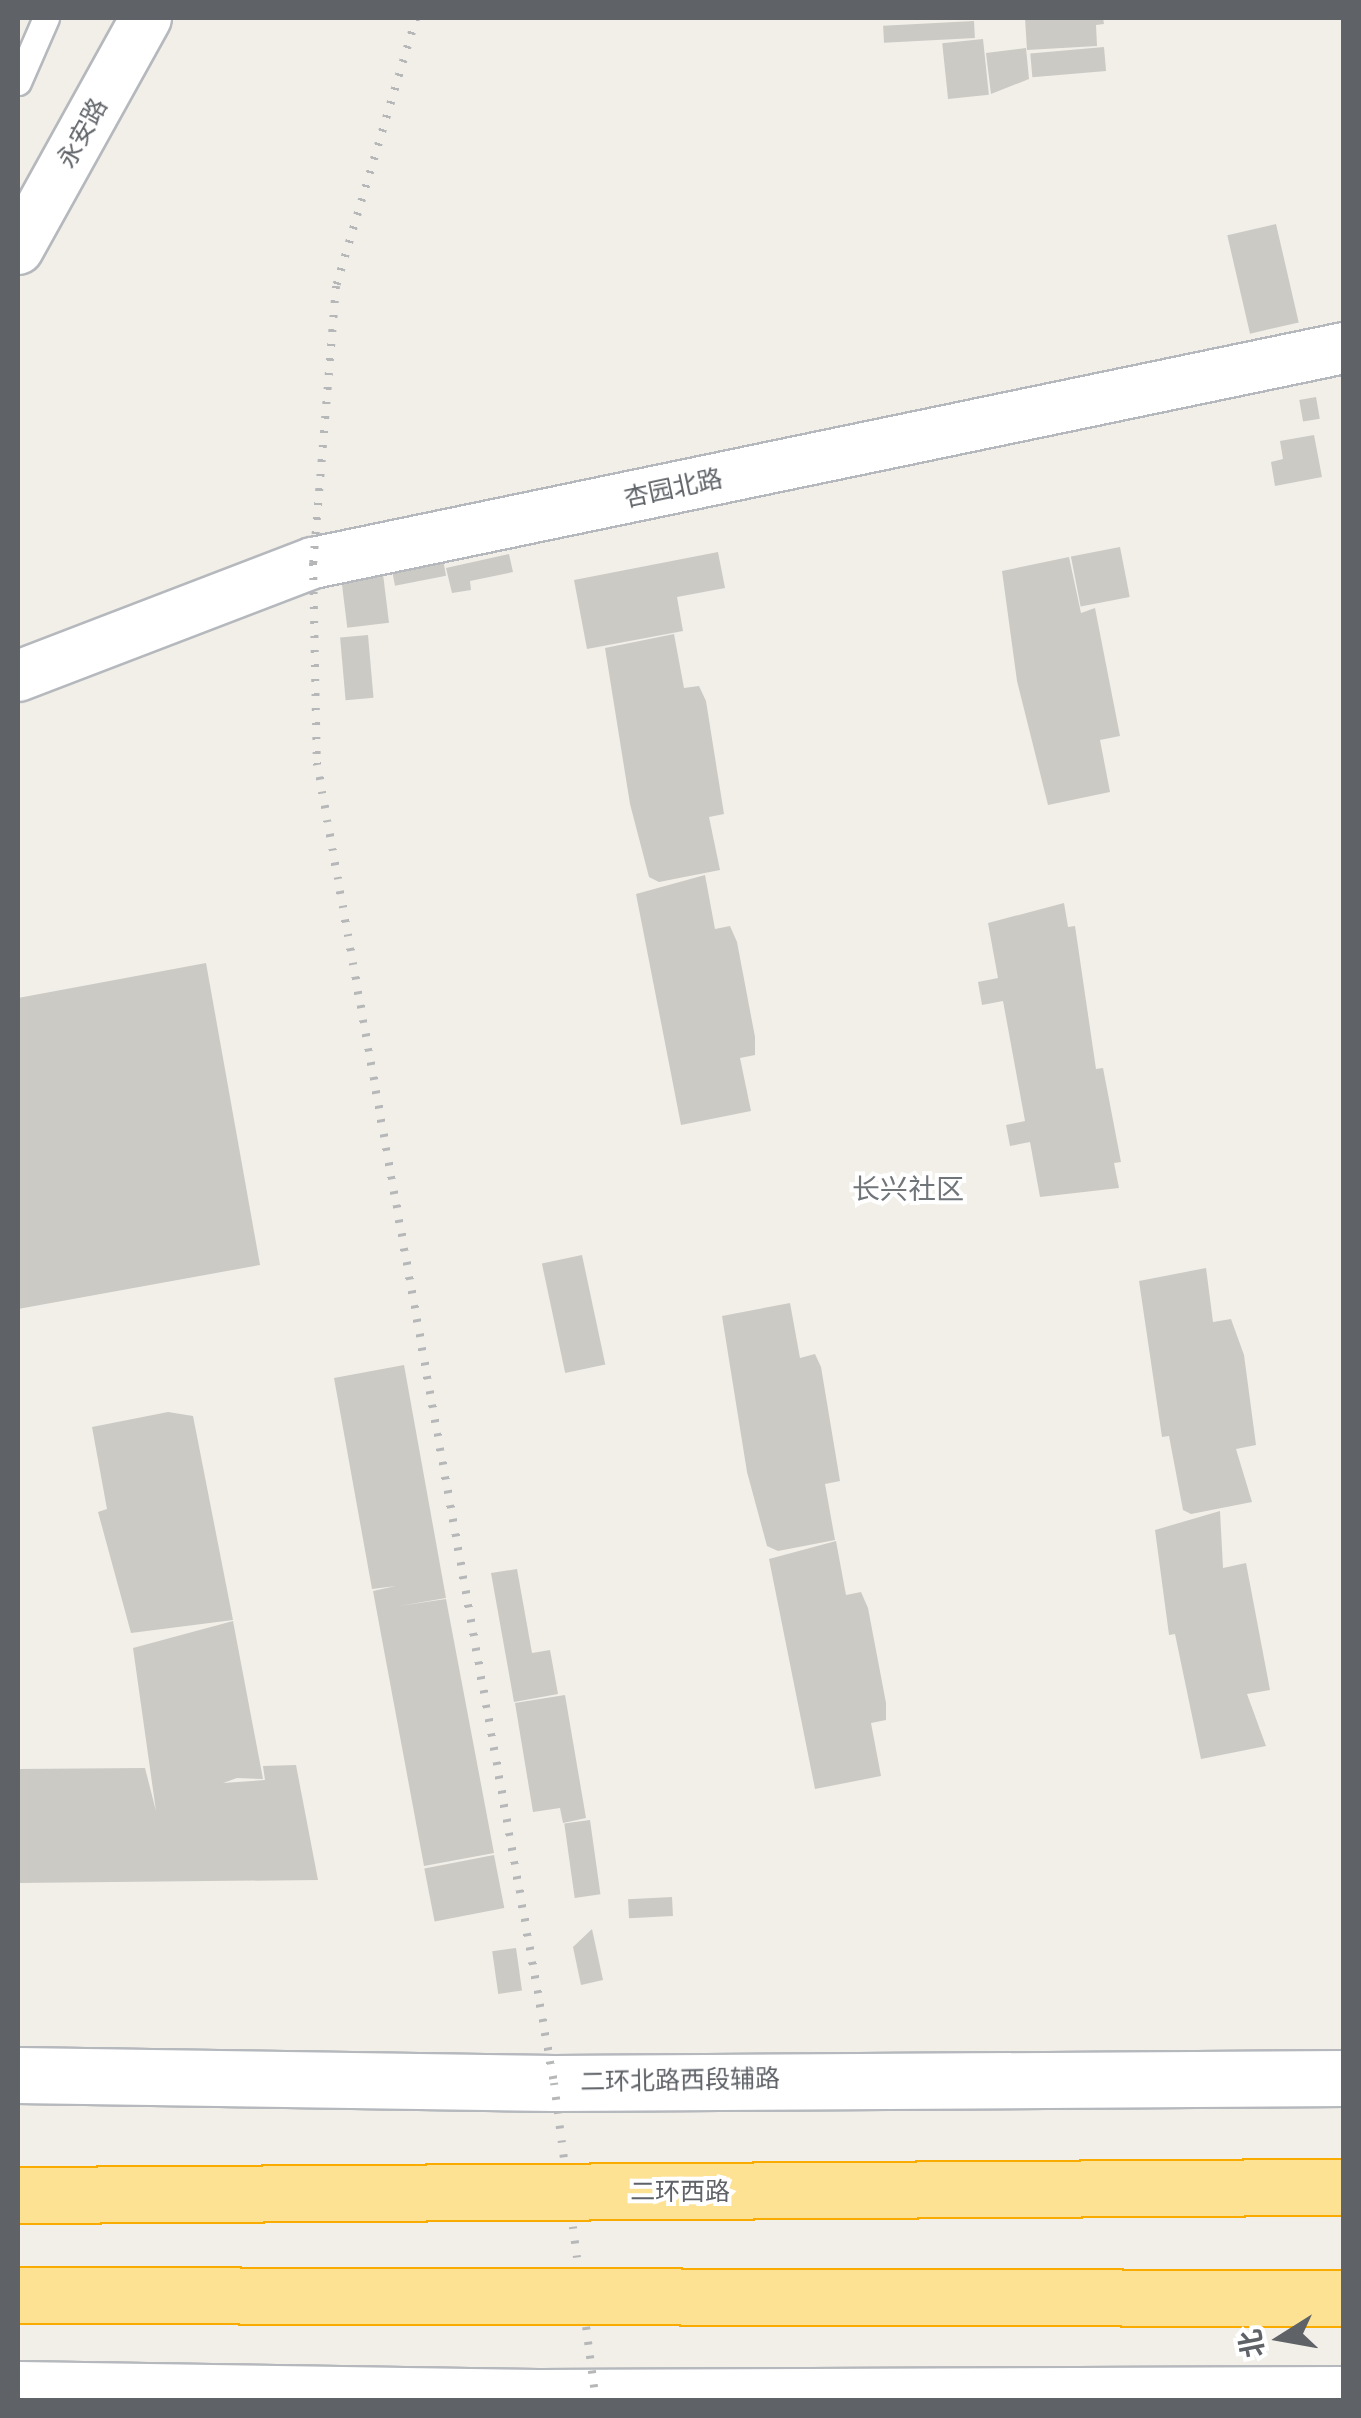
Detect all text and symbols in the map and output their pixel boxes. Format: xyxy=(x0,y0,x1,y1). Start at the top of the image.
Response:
street label: 永安路 xyxy=(51,93,113,173)
street label: 杏园北路 xyxy=(621,463,725,513)
district label: 长兴社区 xyxy=(852,1172,964,1206)
street label: 二环北路西段辅路 xyxy=(580,2063,780,2097)
street label: 二环西路 xyxy=(630,2176,730,2206)
north arrow xyxy=(1231,2288,1331,2388)
text: 北 xyxy=(1232,2327,1270,2361)

